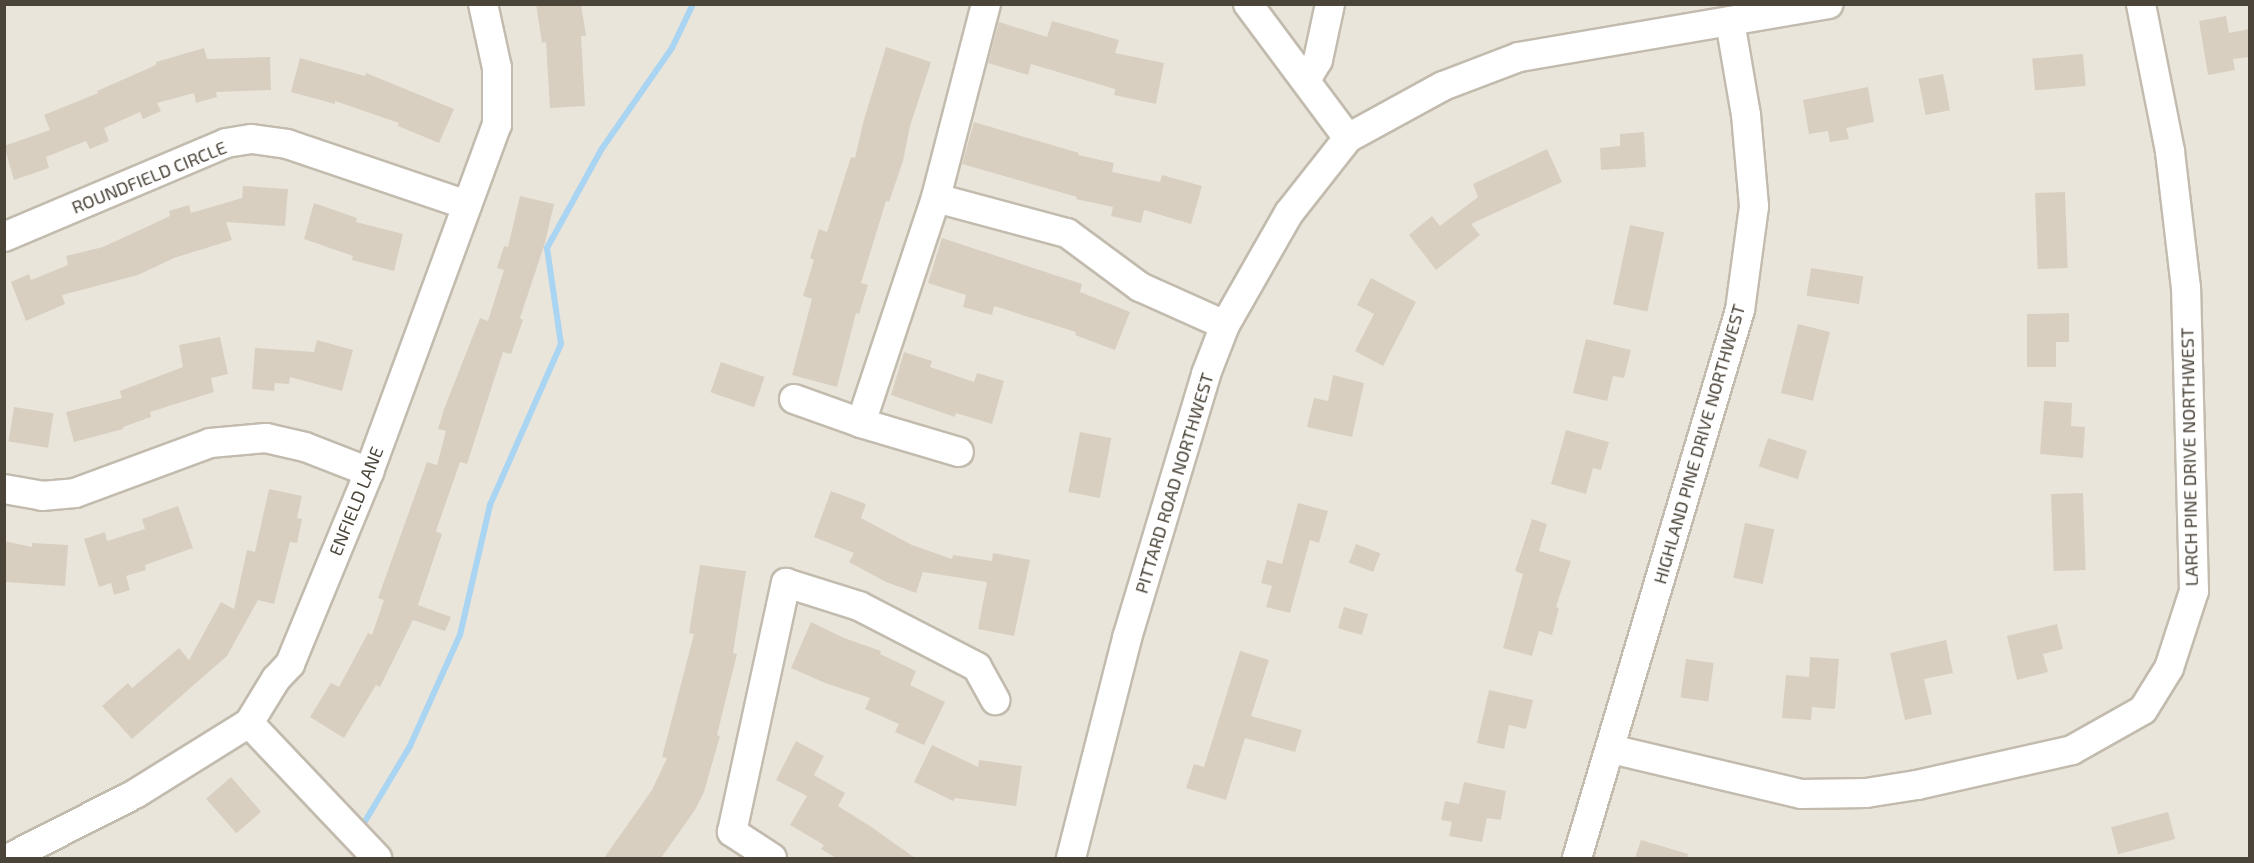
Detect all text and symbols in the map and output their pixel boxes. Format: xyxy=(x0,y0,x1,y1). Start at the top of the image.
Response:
street label: ROUNDFIELD CIRCLE xyxy=(68,136,230,218)
street label: HIGHLAND PINE DRIVE NORTHWEST xyxy=(1649,302,1749,586)
street label: LARCH PINE DRIVE NORTHWEST xyxy=(2176,328,2202,586)
street label: PITTARD ROAD NORTHWEST xyxy=(1130,370,1218,596)
street label: ENFIELD LANE xyxy=(324,443,388,559)

